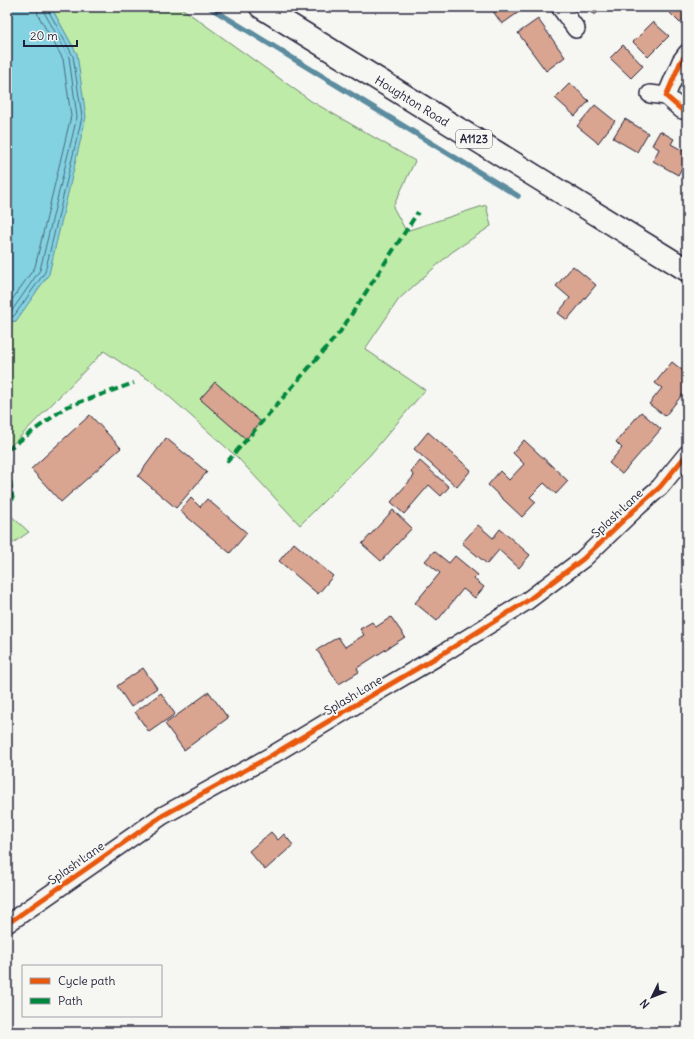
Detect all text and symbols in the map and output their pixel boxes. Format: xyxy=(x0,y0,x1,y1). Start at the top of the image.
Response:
scale bar xyxy=(24,22,77,48)
text: 20 m xyxy=(30,28,58,43)
street label: Houghton Road xyxy=(373,72,452,129)
road number: A1123 xyxy=(456,130,492,148)
street label: Splash Lane xyxy=(588,485,646,541)
street label: Splash Lane xyxy=(321,672,385,718)
street label: Splash Lane xyxy=(45,838,107,888)
legend xyxy=(22,965,162,1017)
text: Cycle path xyxy=(58,973,115,988)
north arrow xyxy=(632,977,672,1017)
text: Path xyxy=(58,993,83,1008)
text: N xyxy=(637,996,652,1011)

